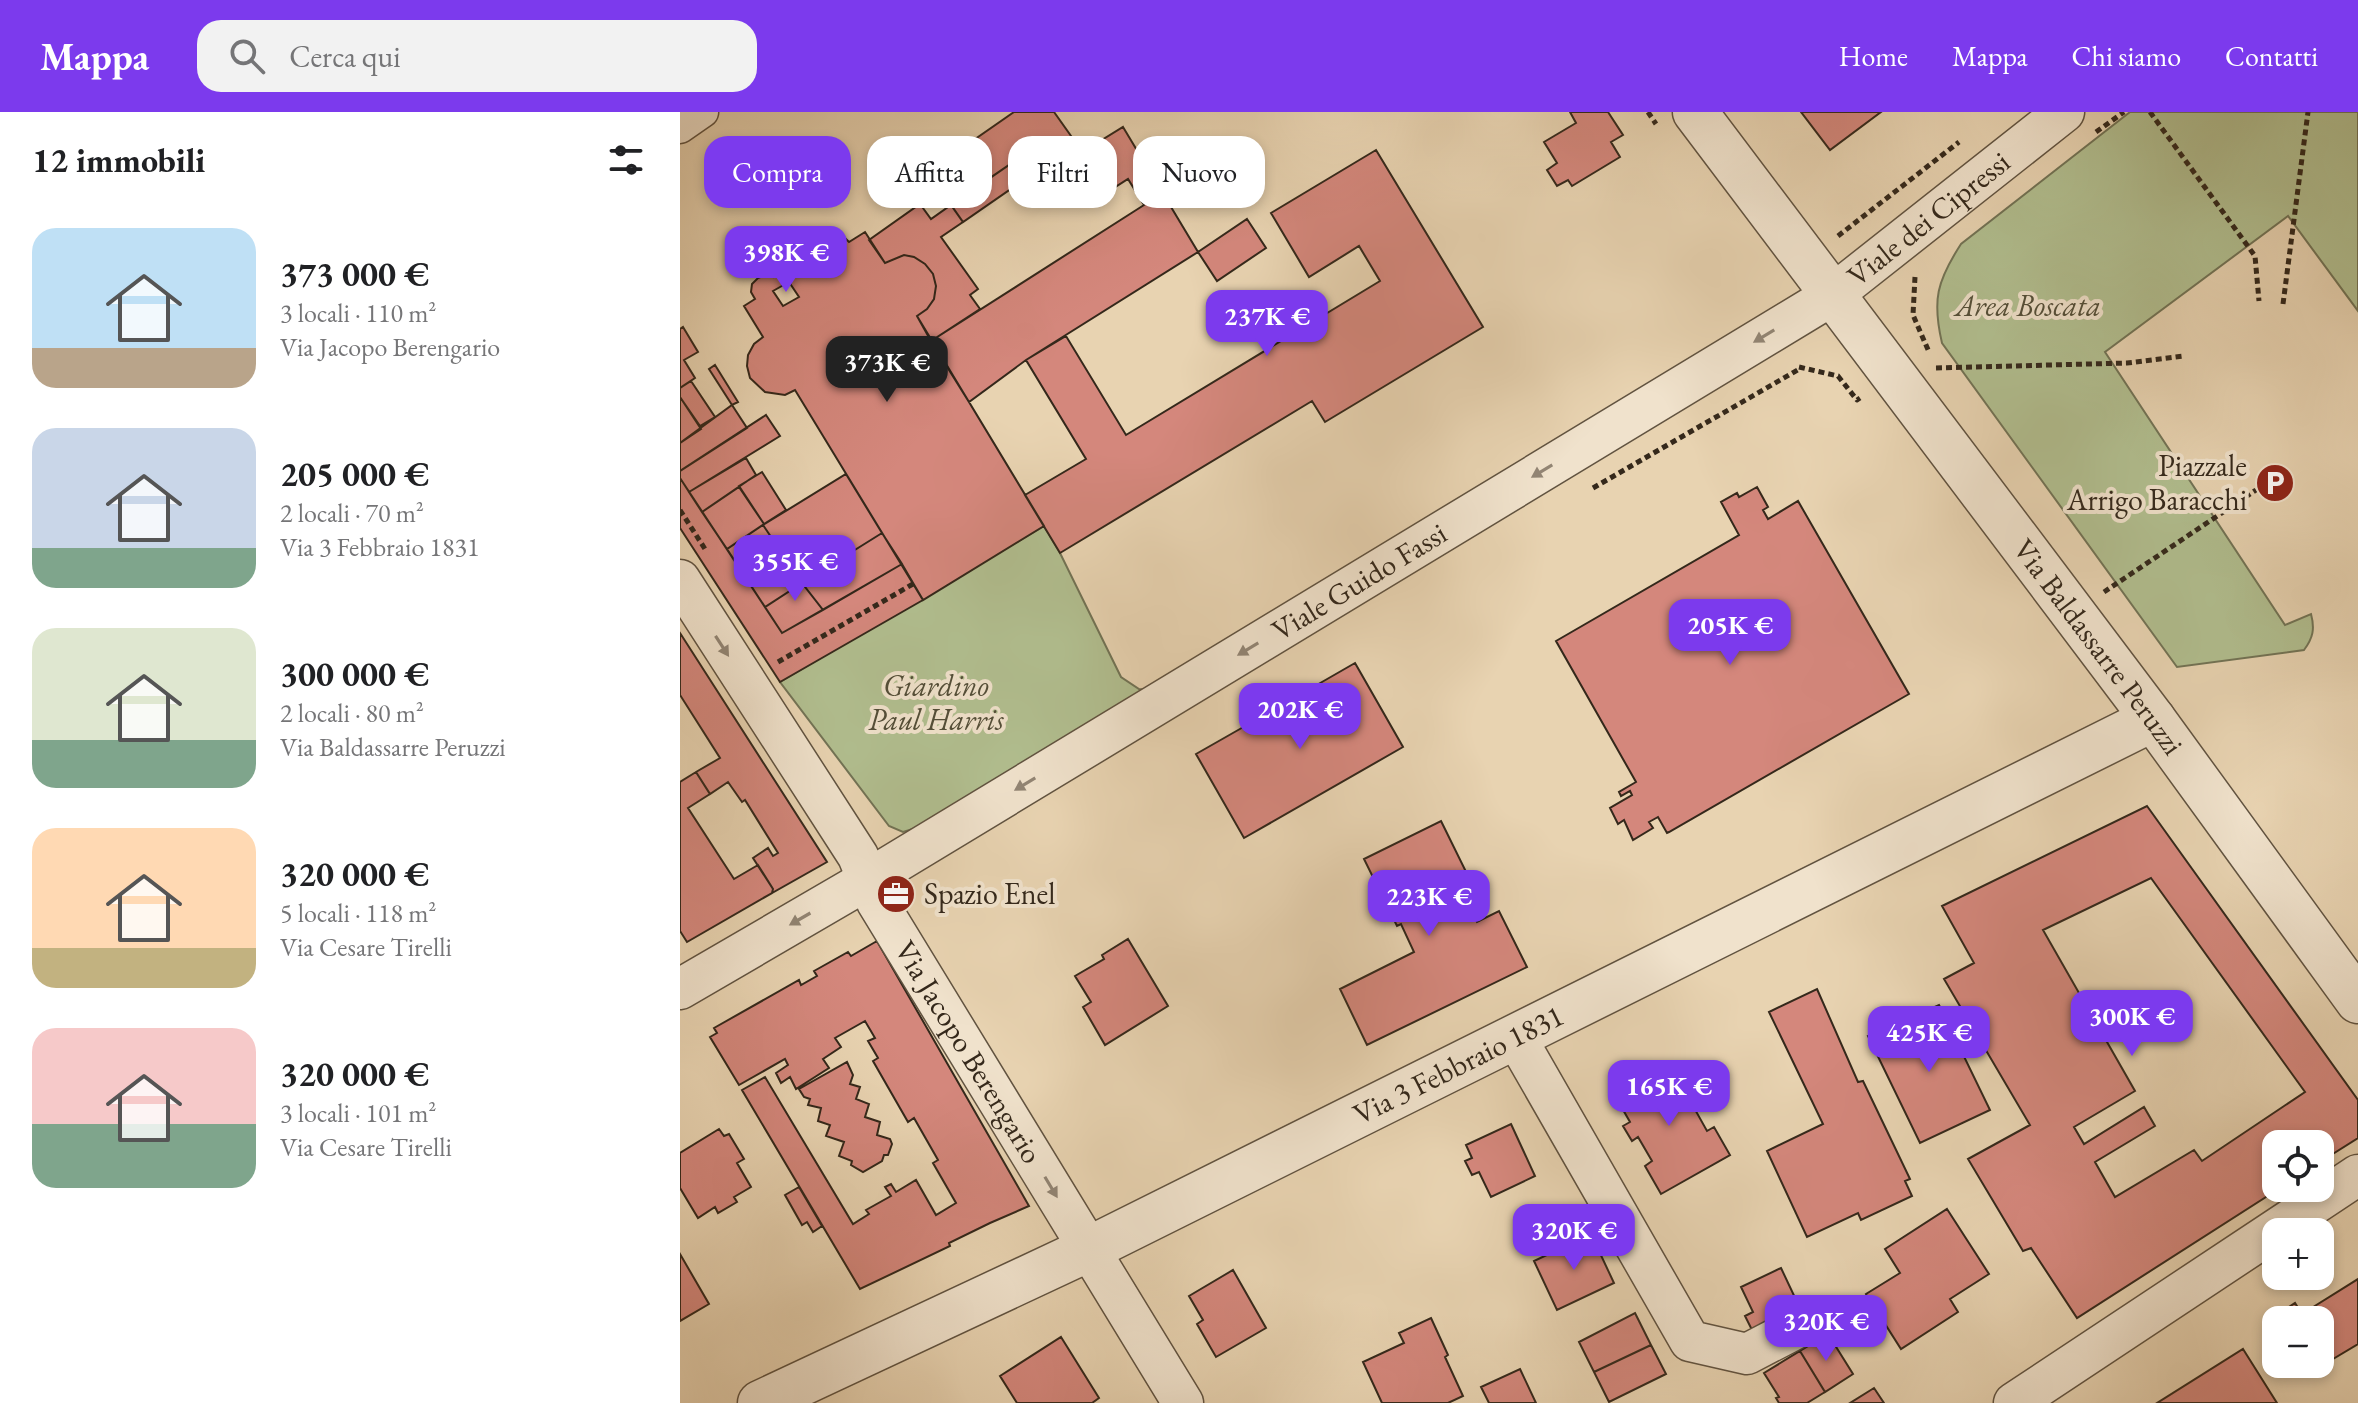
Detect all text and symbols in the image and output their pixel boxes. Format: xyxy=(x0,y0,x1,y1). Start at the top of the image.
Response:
search box xyxy=(197,20,757,92)
text: Mappa xyxy=(40,32,149,81)
icon: search xyxy=(225,34,269,78)
text: Cerca qui xyxy=(289,37,401,76)
text: Home xyxy=(1839,38,1908,74)
text: Mappa xyxy=(1952,38,2028,74)
text: Chi siamo xyxy=(2072,38,2181,74)
text: Contatti xyxy=(2225,38,2318,74)
chip: Compra xyxy=(704,136,851,208)
chip: Affitta xyxy=(867,136,992,208)
chip: Filtri xyxy=(1008,136,1117,208)
chip: Nuovo xyxy=(1133,136,1265,208)
text: 12 immobili xyxy=(32,138,205,182)
icon: filters xyxy=(604,138,648,182)
street label: Viale dei Cipressi xyxy=(1839,142,2018,295)
pin: 398K € xyxy=(721,226,851,294)
text: 398K € xyxy=(743,235,829,269)
text: 373 000 € xyxy=(280,252,429,296)
icon: home xyxy=(96,260,192,356)
park label: Area Boscata xyxy=(1953,286,2101,325)
pin: 237K € xyxy=(1202,290,1332,358)
text: 3 locali · 110 m² xyxy=(280,296,436,330)
text: 237K € xyxy=(1224,299,1310,333)
one-way arrow xyxy=(1753,329,1775,343)
text: Via Jacopo Berengario xyxy=(280,330,500,364)
pin: 373K € xyxy=(822,336,952,404)
text: 373K € xyxy=(844,345,930,379)
place label: Piazzale Arrigo Baracchi xyxy=(2066,446,2247,519)
text: 205 000 € xyxy=(280,452,429,496)
icon: home xyxy=(96,460,192,556)
parking icon: Piazzale Arrigo Baracchi xyxy=(2254,462,2296,504)
one-way arrow xyxy=(1531,464,1553,478)
text: 2 locali · 70 m² xyxy=(280,496,424,530)
street label: Viale Guido Fassi xyxy=(1264,513,1454,649)
text: Via 3 Febbraio 1831 xyxy=(280,530,479,564)
street label: Via Baldassarre Peruzzi xyxy=(2005,531,2193,762)
pin: 355K € xyxy=(730,535,860,603)
text: 355K € xyxy=(752,544,838,578)
pin: 205K € xyxy=(1665,599,1795,667)
text: 205K € xyxy=(1687,608,1773,642)
one-way arrow xyxy=(715,635,729,657)
one-way arrow xyxy=(1237,642,1259,656)
text: 300 000 € xyxy=(280,652,429,696)
icon: home xyxy=(96,660,192,756)
park label: Giardino Paul Harris xyxy=(868,666,1004,739)
pin: 202K € xyxy=(1235,683,1365,751)
text: 202K € xyxy=(1257,692,1343,726)
text: 2 locali · 80 m² xyxy=(280,696,424,730)
text: Via Baldassarre Peruzzi xyxy=(280,730,506,764)
one-way arrow xyxy=(1014,777,1036,791)
text: 320 000 € xyxy=(280,852,429,896)
icon: home xyxy=(96,860,192,956)
pin: 223K € xyxy=(1364,870,1494,938)
office icon: Spazio Enel xyxy=(875,873,917,915)
place label: Spazio Enel xyxy=(924,874,1055,913)
text: 223K € xyxy=(1386,879,1472,913)
text: 5 locali · 118 m² xyxy=(280,896,436,930)
one-way arrow xyxy=(789,912,811,926)
text: Via Cesare Tirelli xyxy=(280,930,452,964)
street label: Via Jacopo Berengario xyxy=(886,933,1052,1170)
pin: 300K € xyxy=(2067,990,2197,1058)
street label: Via 3 Febbraio 1831 xyxy=(1346,996,1570,1133)
text: 300K € xyxy=(2089,999,2175,1033)
pin: 425K € xyxy=(1864,1006,1994,1074)
text: 425K € xyxy=(1886,1015,1972,1049)
text: 320 000 € xyxy=(280,1052,429,1096)
icon: home xyxy=(96,1060,192,1156)
pin: 165K € xyxy=(1604,1060,1734,1128)
text: 165K € xyxy=(1626,1069,1712,1103)
text: 3 locali · 101 m² xyxy=(280,1096,436,1130)
text: Via Cesare Tirelli xyxy=(280,1130,452,1164)
map controls xyxy=(2262,1130,2334,1378)
button: locate xyxy=(2262,1130,2334,1202)
one-way arrow xyxy=(1044,1176,1058,1198)
pin: 320K € xyxy=(1509,1204,1639,1272)
text: 320K € xyxy=(1531,1213,1617,1247)
button: + xyxy=(2262,1218,2334,1290)
pin: 320K € xyxy=(1761,1295,1891,1363)
text: 320K € xyxy=(1783,1304,1869,1338)
button: − xyxy=(2262,1306,2334,1378)

